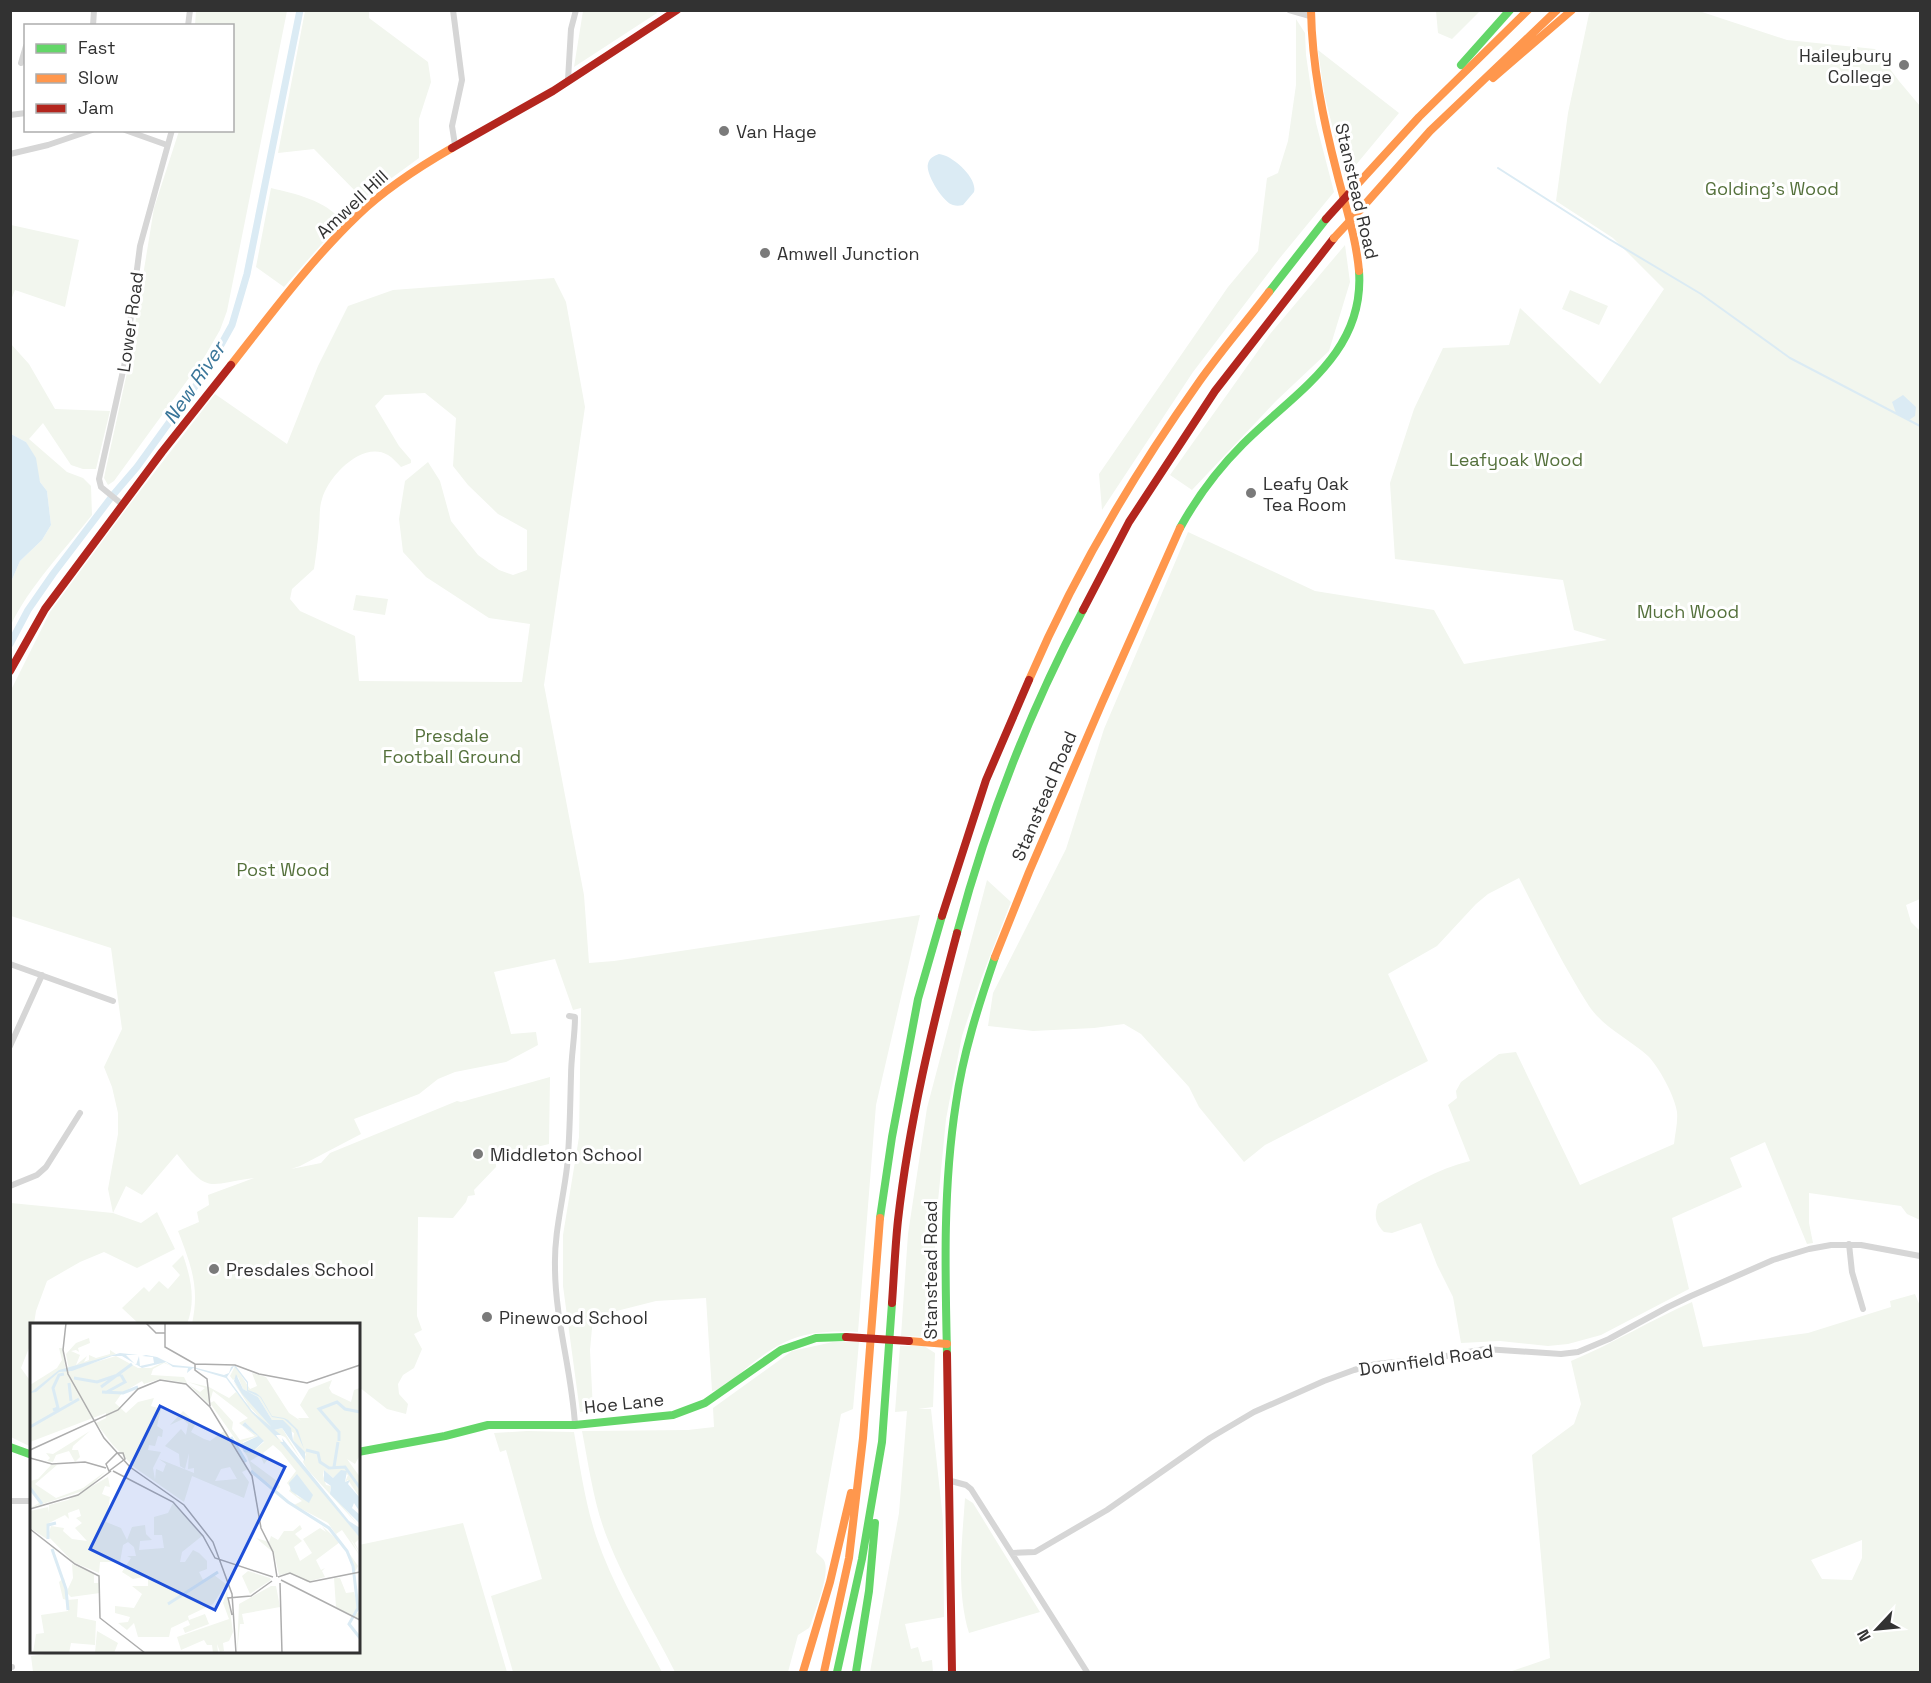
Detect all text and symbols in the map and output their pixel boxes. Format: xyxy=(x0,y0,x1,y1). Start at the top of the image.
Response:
legend xyxy=(24,24,234,132)
text: Fast xyxy=(78,36,115,59)
place label: Haileybury College xyxy=(1799,44,1892,88)
marker: Haileybury College xyxy=(1897,58,1911,72)
text: Slow xyxy=(78,66,119,89)
text: Jam xyxy=(78,96,114,119)
place label: Van Hage xyxy=(736,120,817,143)
street label: Stanstead Road xyxy=(1330,121,1384,261)
marker: Van Hage xyxy=(717,124,731,138)
street label: Amwell Hill xyxy=(311,165,393,243)
park label: Golding's Wood xyxy=(1705,177,1839,200)
place label: Amwell Junction xyxy=(777,242,920,265)
marker: Amwell Junction xyxy=(758,246,772,260)
street label: Lower Road xyxy=(112,270,148,374)
water label: New River xyxy=(157,335,232,429)
park label: Leafyoak Wood xyxy=(1449,448,1583,471)
place label: Leafy Oak Tea Room xyxy=(1263,472,1349,516)
marker: Leafy Oak Tea Room xyxy=(1244,486,1258,500)
park label: Much Wood xyxy=(1637,600,1739,623)
park label: Presdale Football Ground xyxy=(383,724,521,768)
street label: Stanstead Road xyxy=(1006,728,1082,864)
park label: Post Wood xyxy=(236,858,330,881)
place label: Middleton School xyxy=(490,1143,642,1166)
marker: Middleton School xyxy=(471,1147,485,1161)
street label: Stanstead Road xyxy=(919,1200,942,1340)
place label: Presdales School xyxy=(226,1258,374,1281)
marker: Presdales School xyxy=(207,1262,221,1276)
place label: Pinewood School xyxy=(499,1306,648,1329)
marker: Pinewood School xyxy=(480,1310,494,1324)
inset map xyxy=(30,1323,360,1653)
street label: Downfield Road xyxy=(1357,1339,1495,1381)
street label: Hoe Lane xyxy=(583,1387,665,1419)
north arrow xyxy=(1847,1599,1907,1659)
text: N xyxy=(1852,1626,1876,1645)

